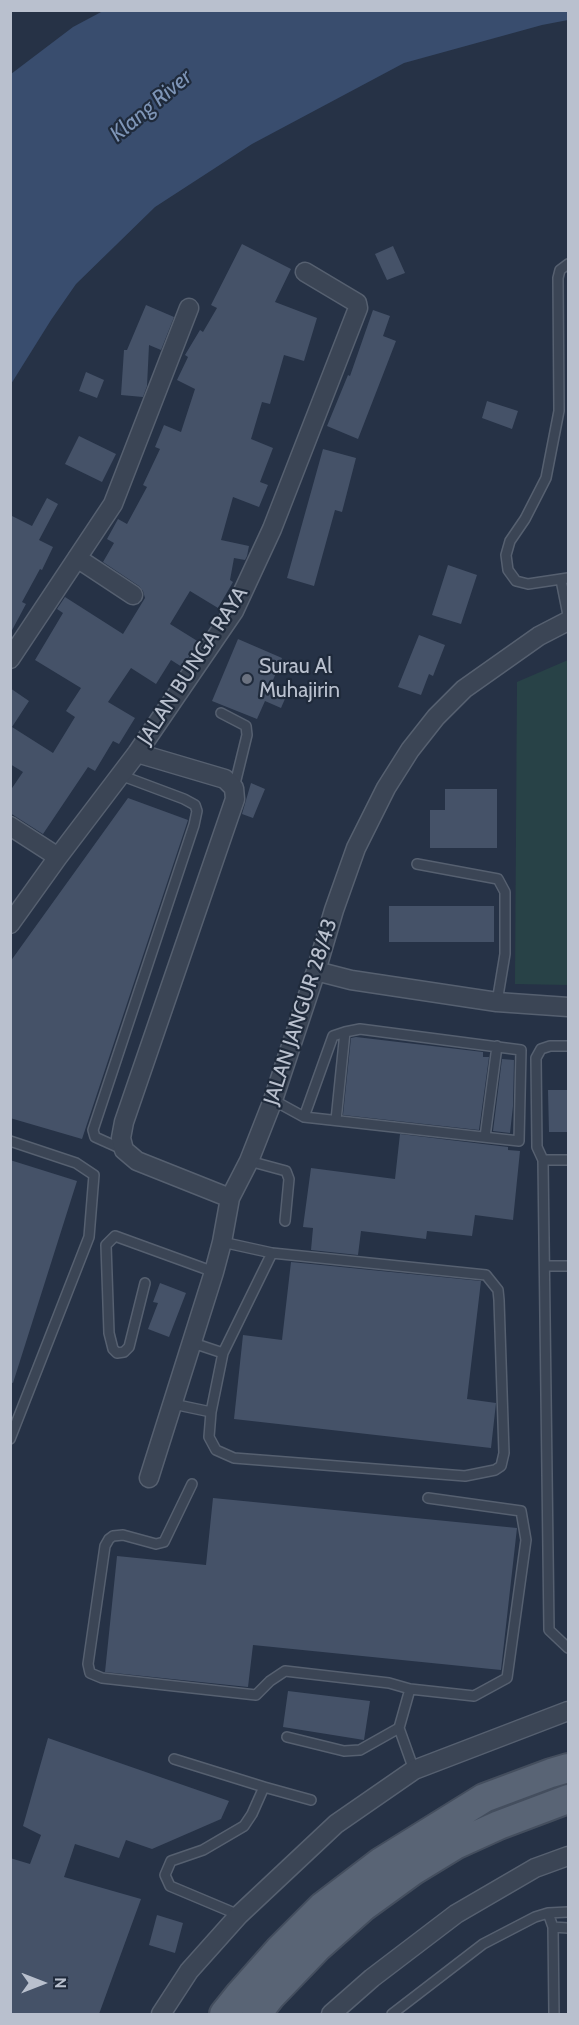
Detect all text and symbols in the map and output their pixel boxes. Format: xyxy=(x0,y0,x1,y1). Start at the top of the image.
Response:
water label: Klang River xyxy=(105,64,197,148)
street label: JALAN BUNGA RAYA xyxy=(133,582,253,750)
place label: Surau Al Muhajirin xyxy=(259,654,340,704)
marker: Surau Al Muhajirin xyxy=(240,672,254,686)
street label: JALAN JANGUR 28/43 xyxy=(259,916,343,1108)
north arrow xyxy=(12,1953,72,2013)
text: N xyxy=(51,1977,70,1989)

